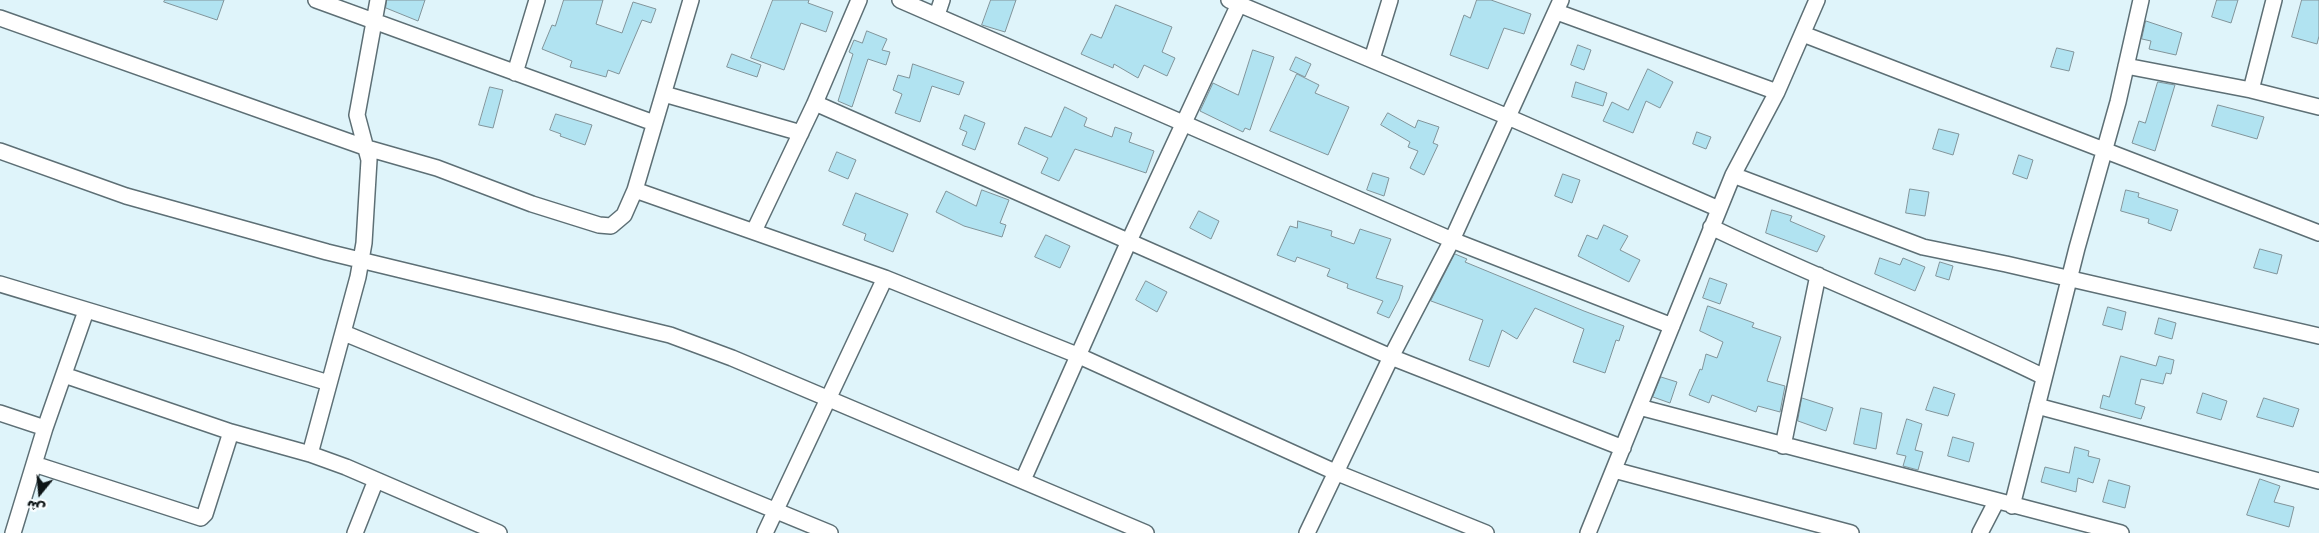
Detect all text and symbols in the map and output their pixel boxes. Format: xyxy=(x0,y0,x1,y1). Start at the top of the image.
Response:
north arrow xyxy=(15,468,65,518)
text: ش xyxy=(24,497,47,518)

